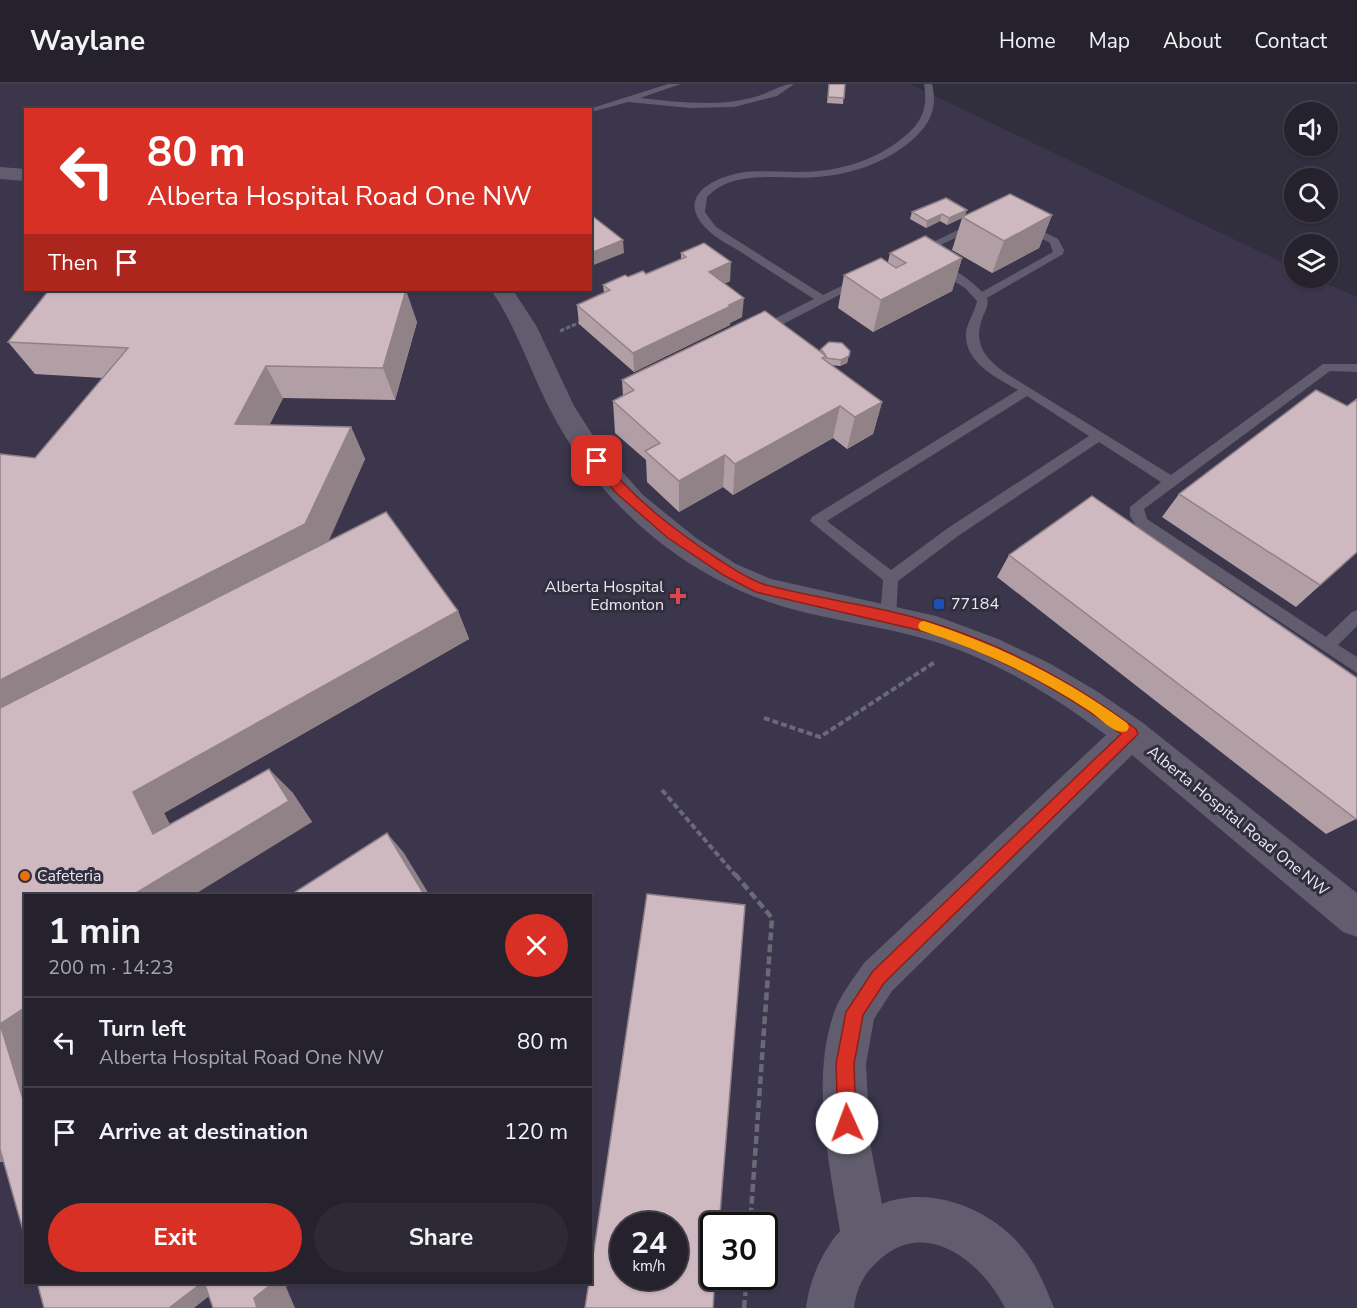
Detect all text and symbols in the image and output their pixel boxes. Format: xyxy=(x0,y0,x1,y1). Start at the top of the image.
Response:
text: Waylane xyxy=(30,22,145,60)
text: Home xyxy=(999,27,1056,55)
text: Map xyxy=(1089,27,1130,55)
text: About xyxy=(1163,27,1221,55)
text: Contact xyxy=(1254,27,1327,55)
map controls xyxy=(1284,102,1338,288)
button: sound xyxy=(1284,102,1338,156)
text: 80 m xyxy=(147,124,246,181)
icon: left xyxy=(48,132,126,210)
button: search xyxy=(1284,168,1338,222)
text: Alberta Hospital Road One NW xyxy=(147,178,532,215)
button: layers xyxy=(1284,234,1338,288)
icon: arrive xyxy=(110,246,143,279)
text: Then xyxy=(48,248,98,278)
pin xyxy=(571,435,622,486)
icon: arrive xyxy=(580,444,613,477)
place label: Alberta Hospital Edmonton xyxy=(545,576,664,616)
marker: Alberta Hospital Edmonton xyxy=(669,587,687,605)
place label: 77184 xyxy=(951,593,999,615)
marker: 77184 xyxy=(932,597,946,611)
street label: Alberta Hospital Road One NW xyxy=(1142,741,1334,902)
place label: Cafeteria xyxy=(37,865,102,887)
marker: Cafeteria xyxy=(18,869,32,883)
text: 1 min xyxy=(48,907,141,956)
button: close xyxy=(505,914,568,977)
text: 200 m · 14:23 xyxy=(48,954,174,981)
text: Turn left xyxy=(99,1014,186,1044)
icon: left xyxy=(48,1026,81,1059)
text: 80 m xyxy=(517,1027,568,1057)
text: Alberta Hospital Road One NW xyxy=(99,1044,384,1071)
position arrow xyxy=(815,1091,879,1155)
icon: arrive xyxy=(48,1116,81,1149)
text: Arrive at destination xyxy=(99,1117,308,1147)
text: 120 m xyxy=(504,1117,568,1147)
button: Exit xyxy=(48,1203,302,1272)
button: Share xyxy=(314,1203,568,1272)
speed limit sign: 30 xyxy=(700,1212,778,1290)
text: 24 xyxy=(631,1223,667,1264)
text: km/h xyxy=(632,1256,666,1276)

